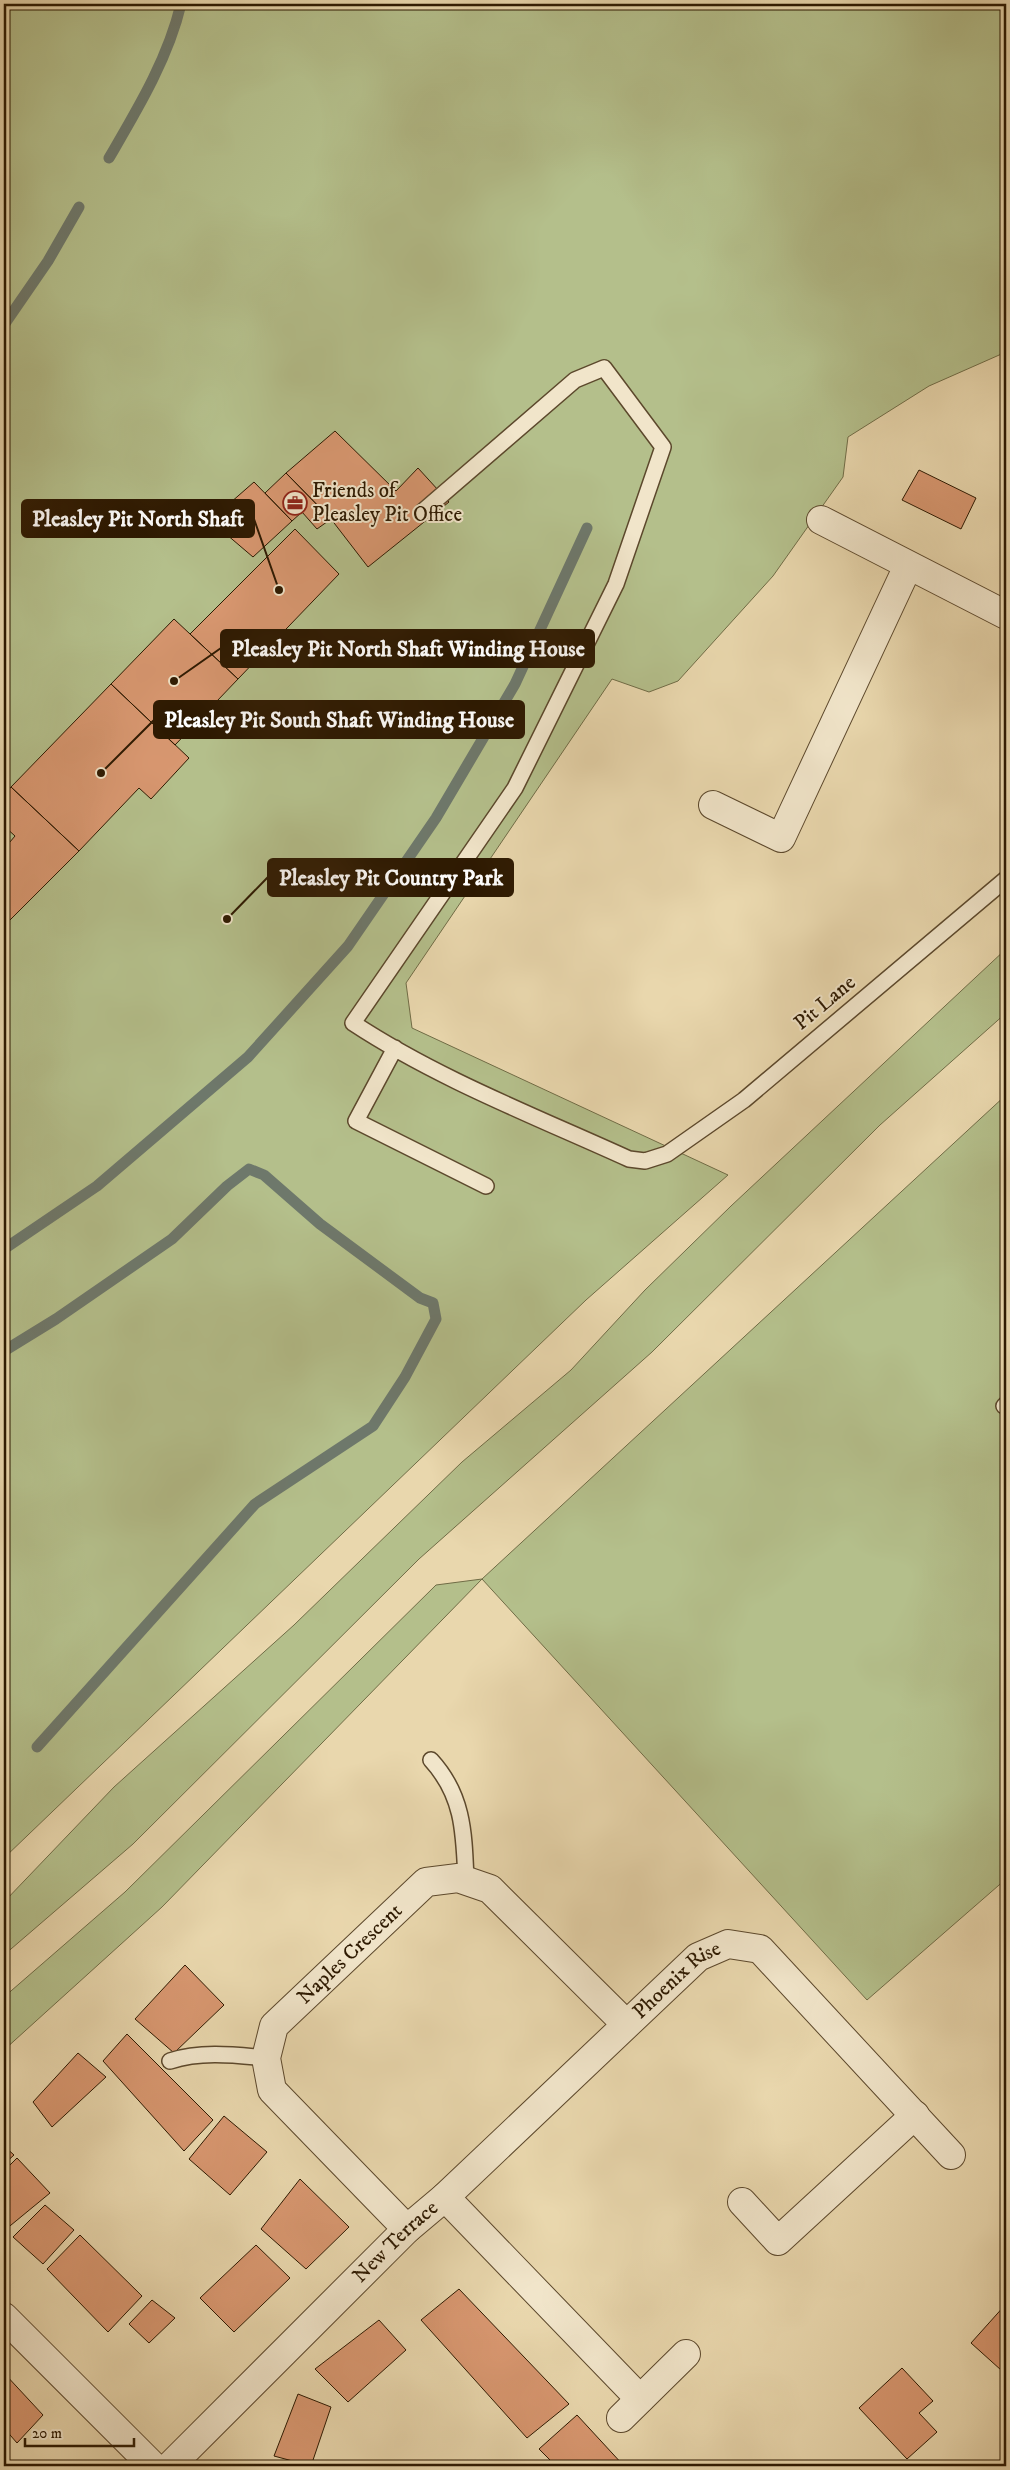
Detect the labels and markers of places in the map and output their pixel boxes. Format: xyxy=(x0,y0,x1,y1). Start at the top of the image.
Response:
place label: Friends of Pleasley Pit Office xyxy=(312,478,462,528)
office icon: Friends of Pleasley Pit Office xyxy=(282,490,308,516)
callout: Pleasley Pit North Shaft xyxy=(22,500,254,537)
callout: Pleasley Pit North Shaft Winding House xyxy=(221,630,594,667)
callout: Pleasley Pit South Shaft Winding House xyxy=(154,701,524,738)
callout: Pleasley Pit Country Park xyxy=(268,859,513,896)

